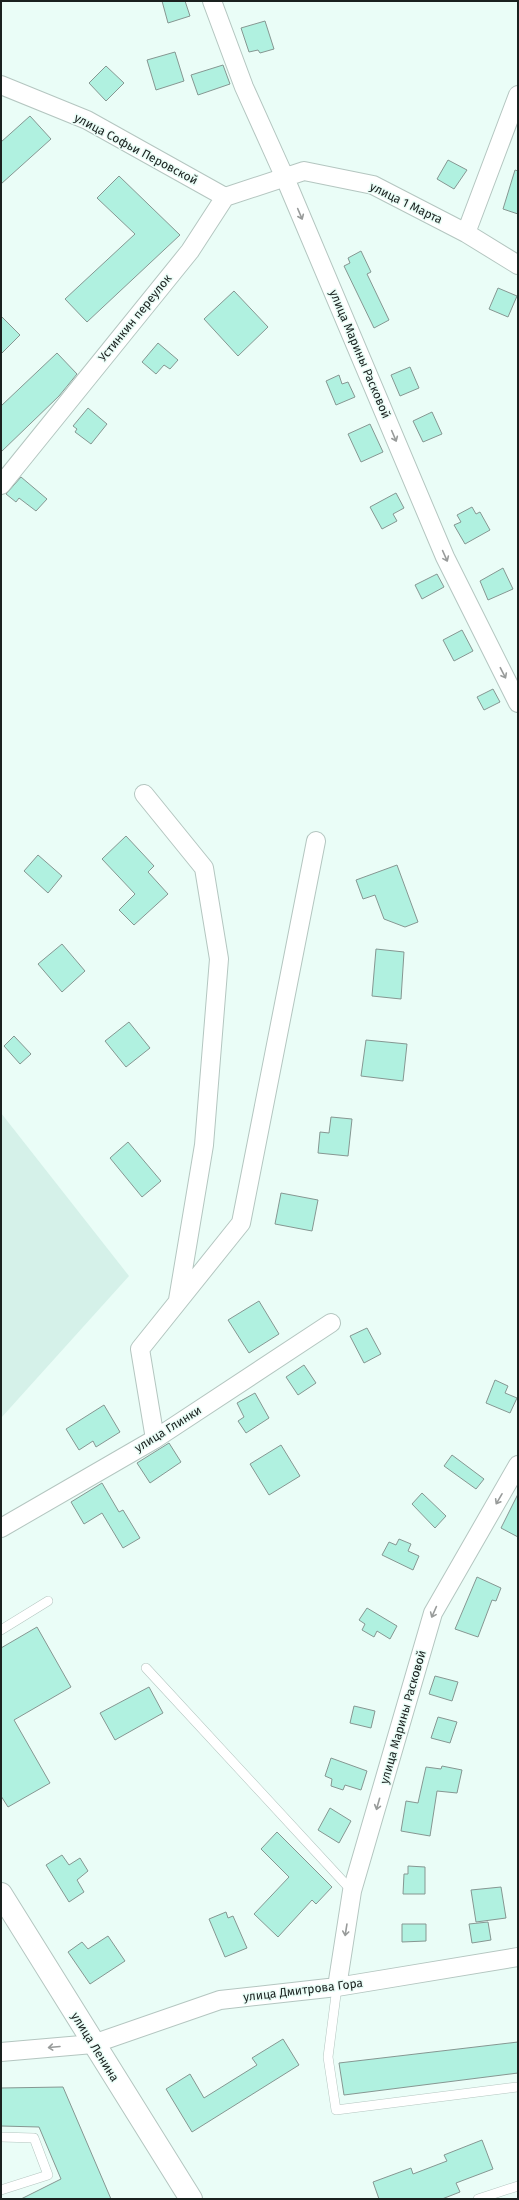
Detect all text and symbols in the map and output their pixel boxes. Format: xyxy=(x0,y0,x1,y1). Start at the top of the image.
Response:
street label: улица Софьи Перовской xyxy=(72,110,200,188)
street label: улица 1 Марта xyxy=(367,179,445,227)
one-way arrow xyxy=(297,207,304,219)
street label: Устинкин переулок xyxy=(95,271,175,365)
street label: улица Марины Расковой xyxy=(326,287,394,421)
one-way arrow xyxy=(391,430,399,442)
one-way arrow xyxy=(442,550,449,562)
one-way arrow xyxy=(500,666,507,678)
street label: улица Глинки xyxy=(132,1403,204,1455)
one-way arrow xyxy=(494,1493,502,1505)
one-way arrow xyxy=(430,1606,437,1618)
street label: улица Марины Расковой xyxy=(377,1648,429,1786)
one-way arrow xyxy=(374,1797,381,1810)
one-way arrow xyxy=(342,1923,350,1936)
street label: улица Дмитрова Гора xyxy=(242,1976,364,2004)
street label: улица Ленина xyxy=(68,2010,122,2084)
one-way arrow xyxy=(48,2044,61,2051)

